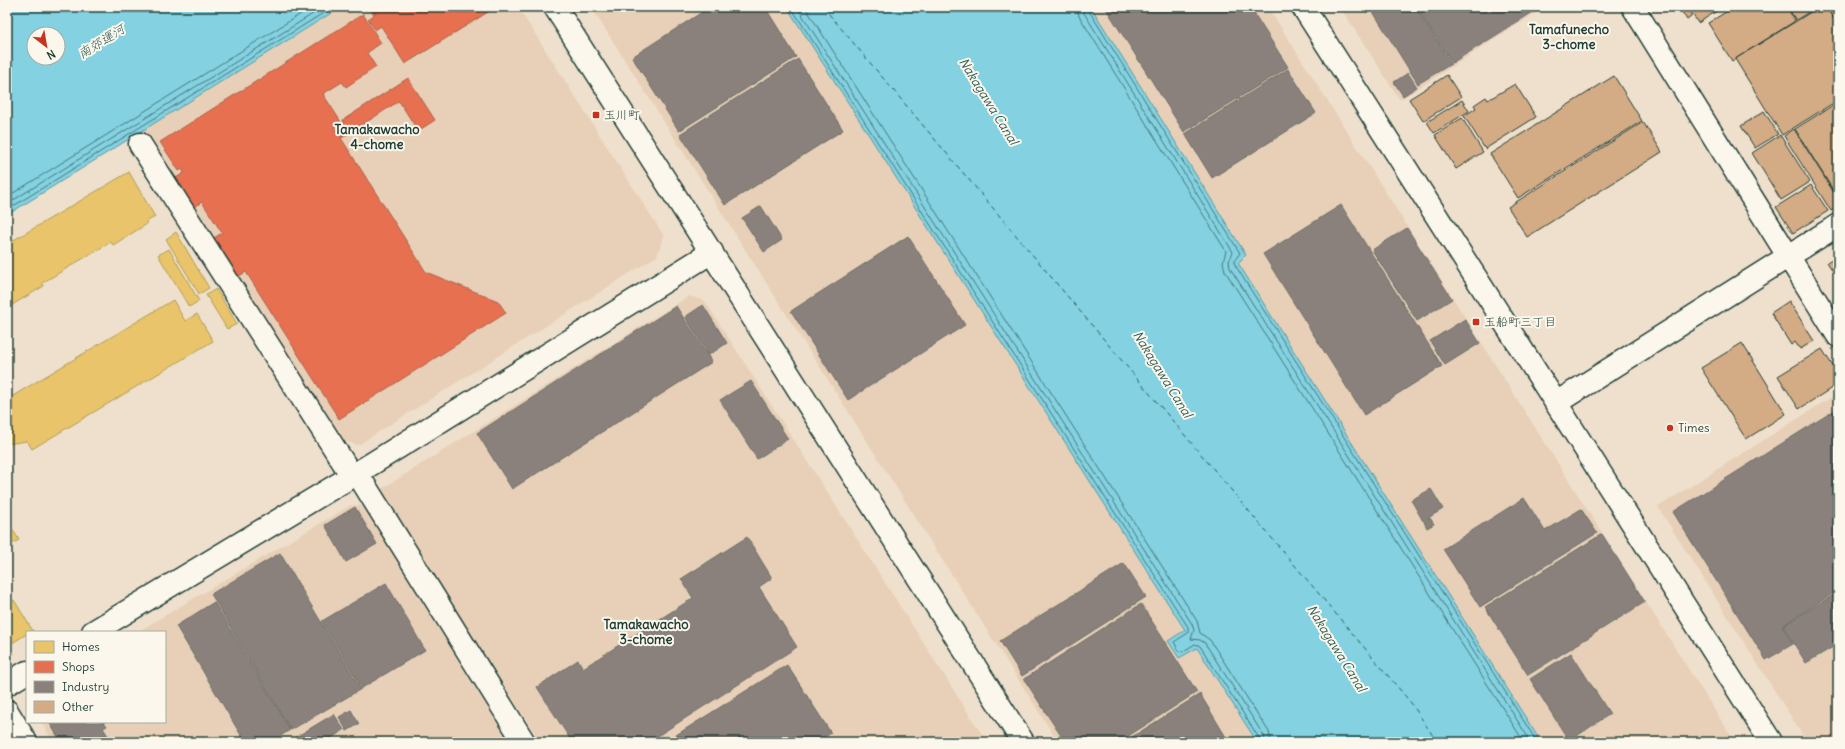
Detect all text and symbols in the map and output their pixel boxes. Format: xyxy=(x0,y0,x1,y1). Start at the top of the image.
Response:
water label: 南郊運河 xyxy=(75,19,130,62)
district label: Tamafunecho 3-chome xyxy=(1529,21,1609,53)
north arrow xyxy=(26,26,66,66)
text: N xyxy=(44,47,58,63)
water label: Nakagawa Canal xyxy=(955,55,1023,150)
place label: 玉川町 xyxy=(604,107,640,122)
marker: 玉川町 xyxy=(591,110,601,120)
district label: Tamakawacho 4-chome xyxy=(334,121,420,153)
place label: 玉船町三丁目 xyxy=(1484,314,1556,329)
marker: 玉船町三丁目 xyxy=(1471,317,1481,327)
water label: Nakagawa Canal xyxy=(1129,328,1197,423)
place label: Times xyxy=(1678,420,1709,435)
marker: Times xyxy=(1665,423,1675,433)
water label: Nakagawa Canal xyxy=(1303,602,1371,697)
district label: Tamakawacho 3-chome xyxy=(603,616,689,648)
legend xyxy=(26,631,166,723)
text: Homes xyxy=(62,639,100,654)
text: Shops xyxy=(62,659,95,674)
text: Industry xyxy=(62,679,109,694)
text: Other xyxy=(62,699,94,714)

